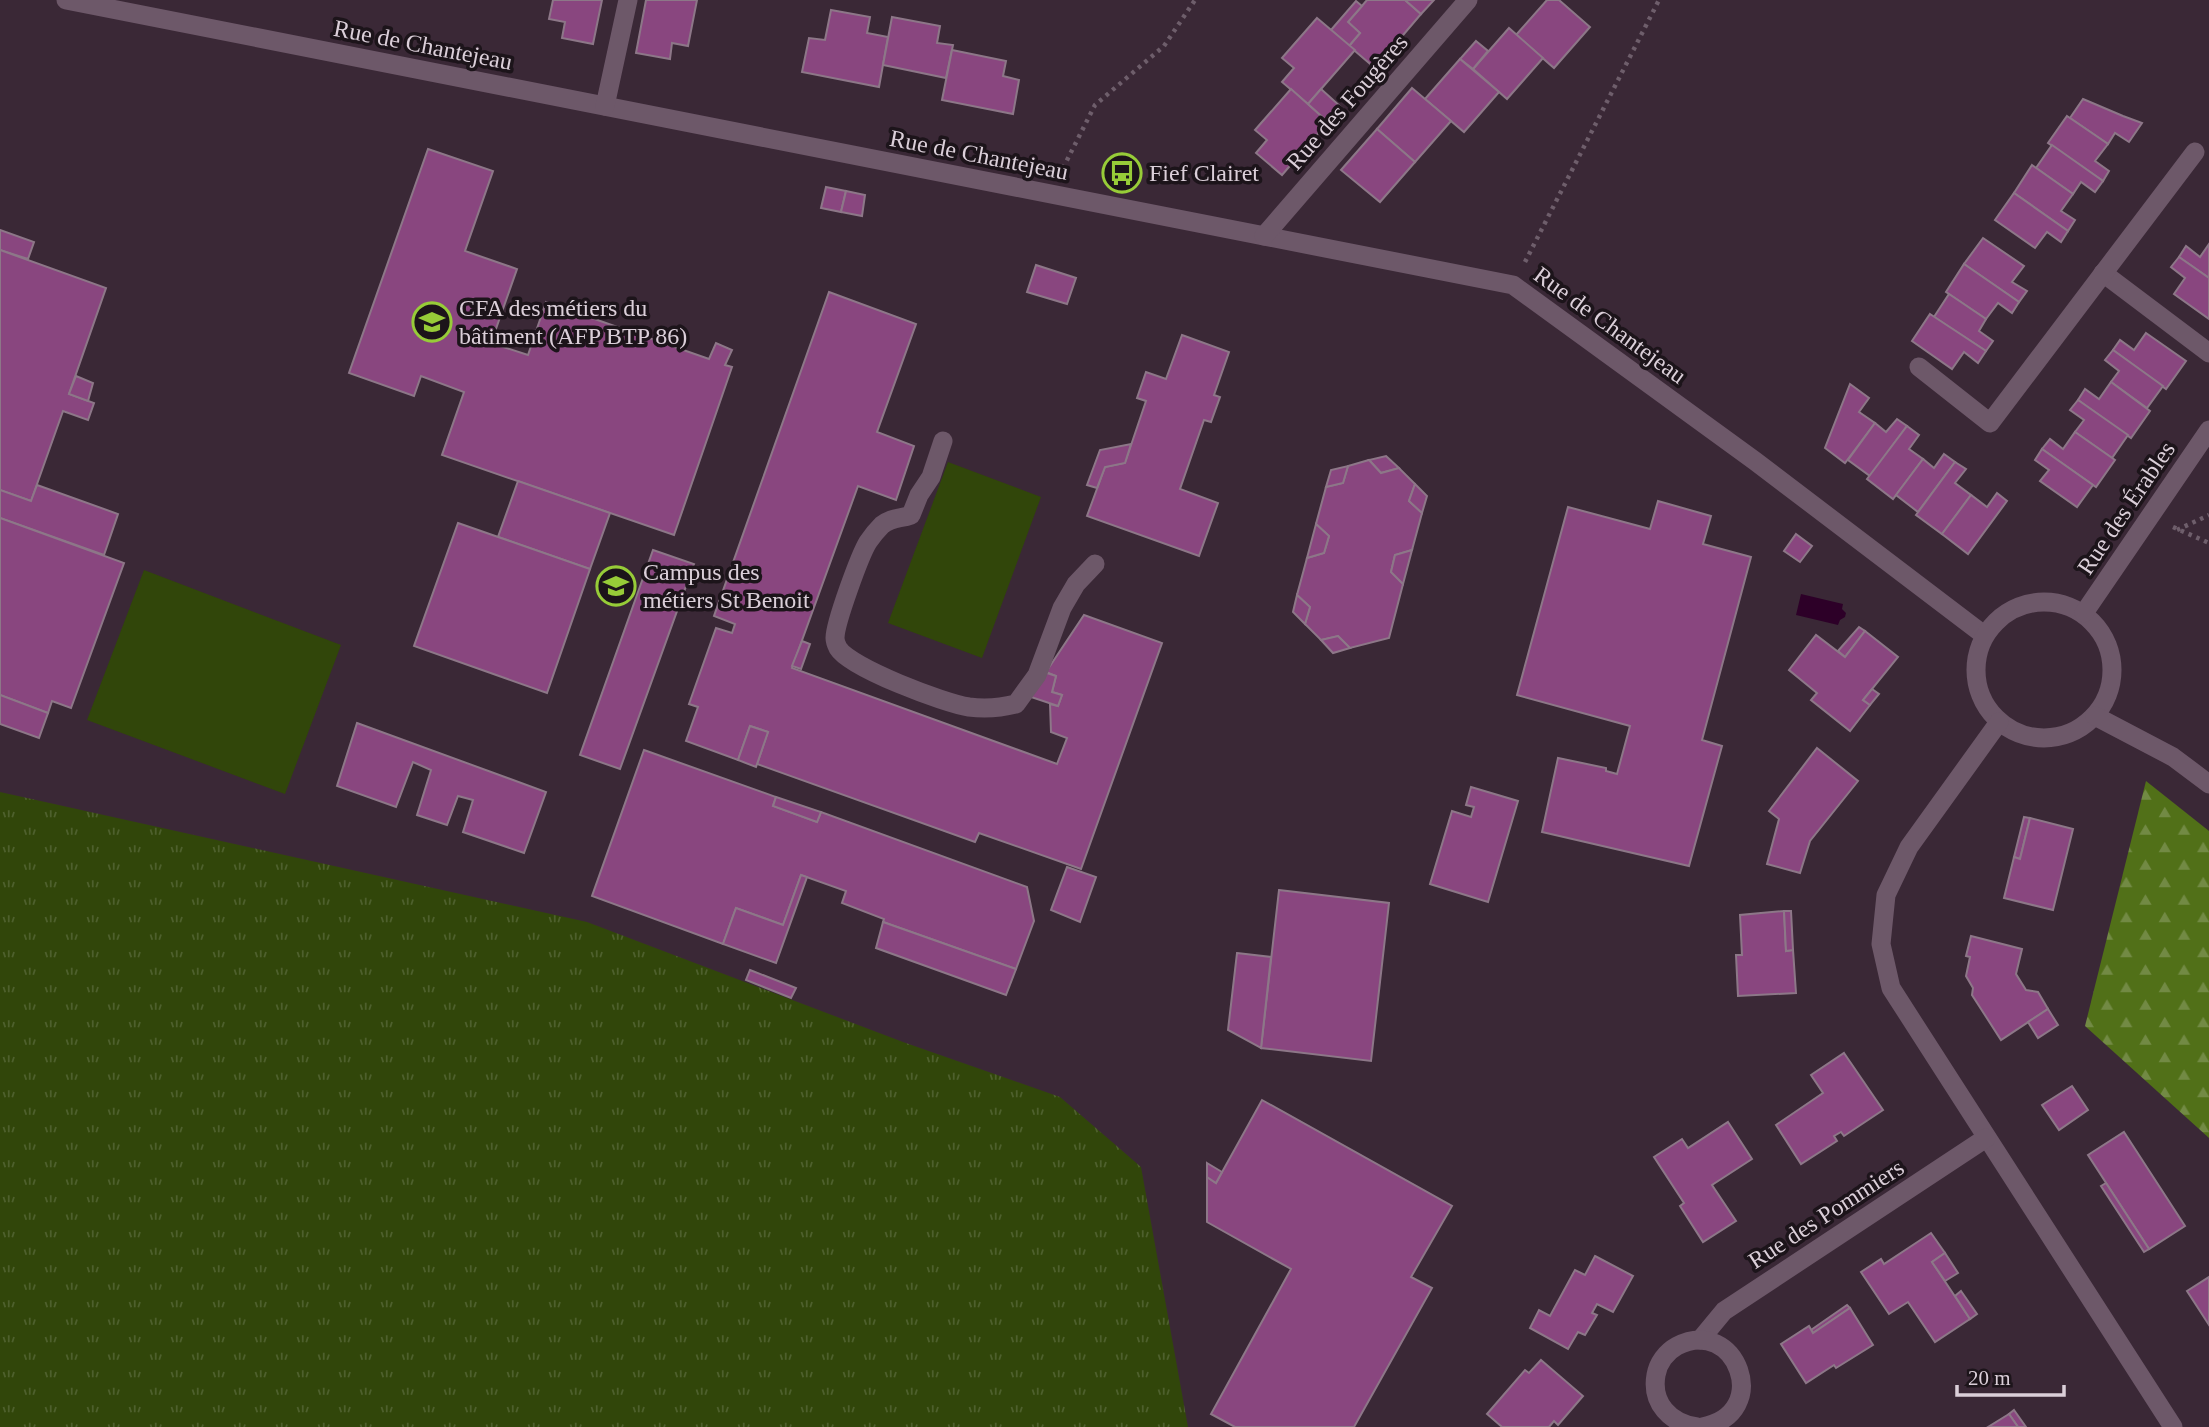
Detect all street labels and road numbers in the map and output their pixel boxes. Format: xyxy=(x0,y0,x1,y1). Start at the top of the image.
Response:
street label: Rue de Chantejeau xyxy=(332,15,514,75)
street label: Rue des Fougères xyxy=(1281,29,1413,175)
street label: Rue de Chantejeau xyxy=(888,125,1070,185)
street label: Rue de Chantejeau xyxy=(1529,261,1691,389)
street label: Rue des Érables xyxy=(2072,437,2180,579)
street label: Rue des Pommiers xyxy=(1743,1154,1909,1274)

